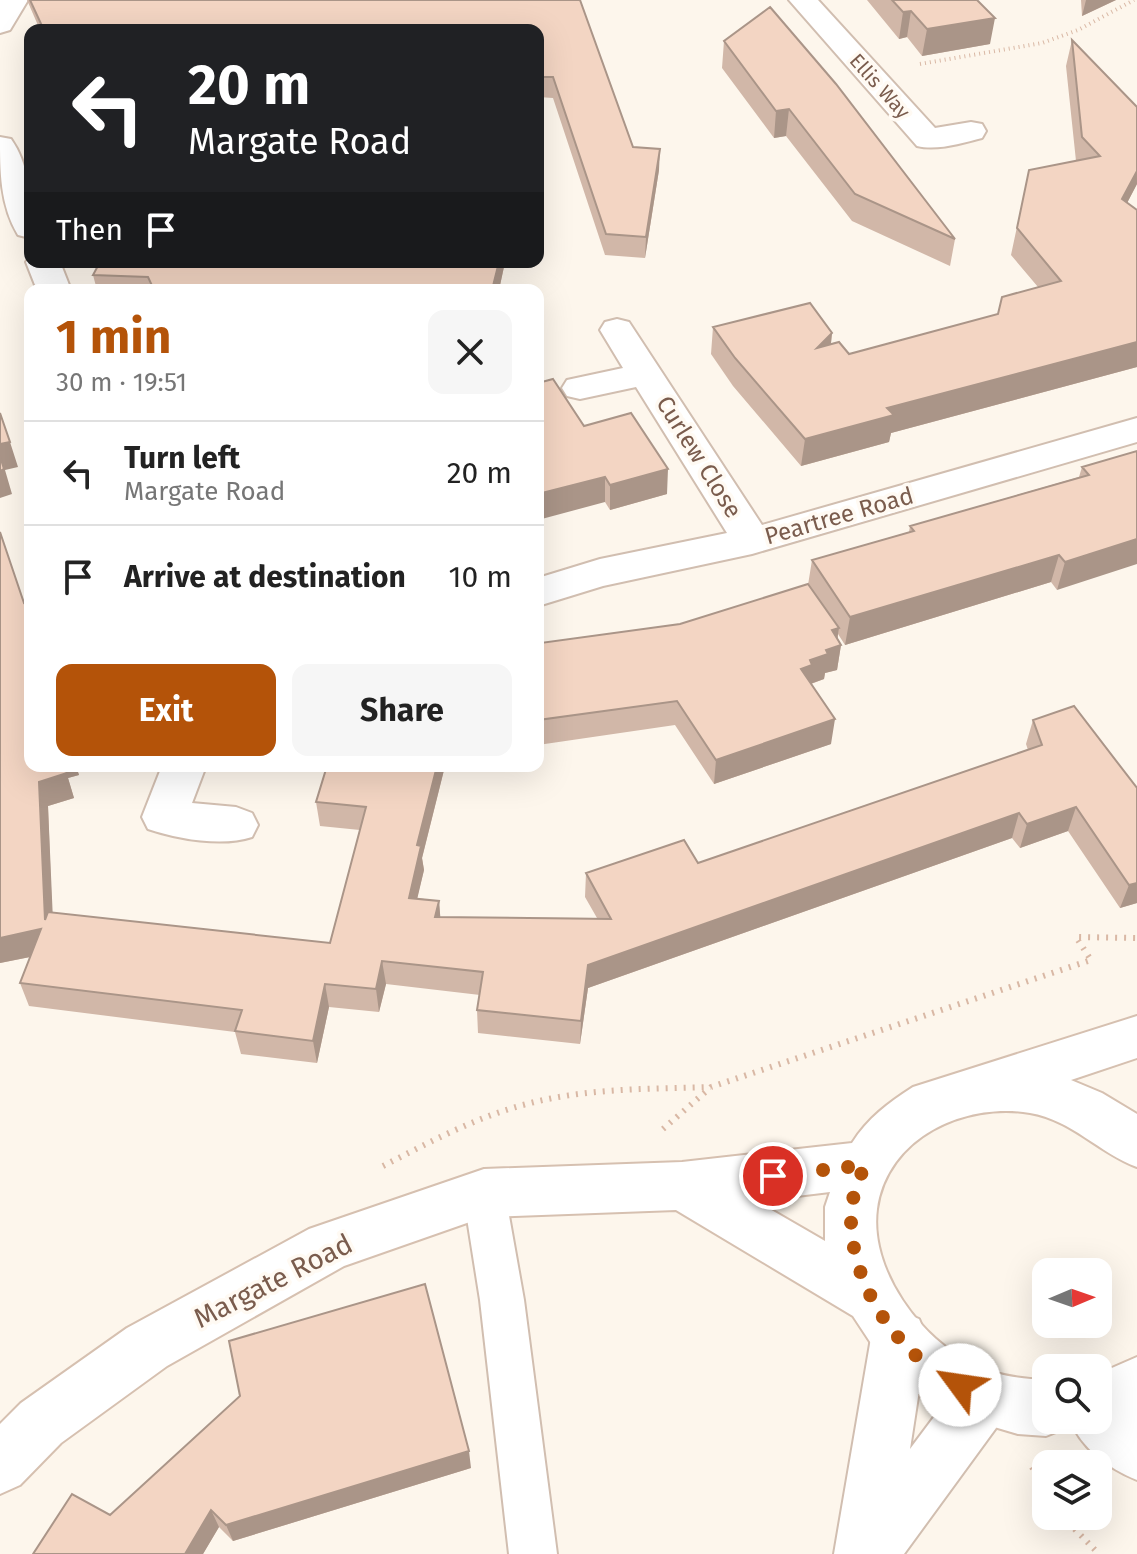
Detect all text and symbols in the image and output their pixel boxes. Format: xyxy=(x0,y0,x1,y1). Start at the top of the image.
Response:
street label: Ellis Way xyxy=(845,49,915,123)
text: 20 m xyxy=(188,52,310,119)
icon: left xyxy=(56,56,160,160)
text: Margate Road xyxy=(188,120,411,164)
icon: arrive xyxy=(139,208,183,252)
text: Then xyxy=(56,212,123,248)
text: 1 min xyxy=(56,308,171,366)
button: close xyxy=(428,310,512,394)
text: 30 m · 19:51 xyxy=(56,367,187,398)
street label: Curlew Close xyxy=(650,391,748,523)
text: Turn left xyxy=(124,440,240,476)
icon: left xyxy=(56,451,100,495)
text: 20 m xyxy=(447,455,512,491)
text: Margate Road xyxy=(124,476,285,507)
street label: Peartree Road xyxy=(761,481,917,551)
icon: arrive xyxy=(56,555,100,599)
text: Arrive at destination xyxy=(124,559,406,595)
text: 10 m xyxy=(449,559,512,595)
button: Exit xyxy=(56,664,276,756)
button: Share xyxy=(292,664,512,756)
pin xyxy=(739,1142,807,1210)
icon: arrive xyxy=(751,1154,795,1198)
street label: Margate Road xyxy=(188,1227,358,1335)
north arrow xyxy=(1032,1258,1112,1338)
map controls xyxy=(1032,1258,1112,1530)
position arrow xyxy=(918,1343,1002,1427)
button: search xyxy=(1032,1354,1112,1434)
button: layers xyxy=(1032,1450,1112,1530)

